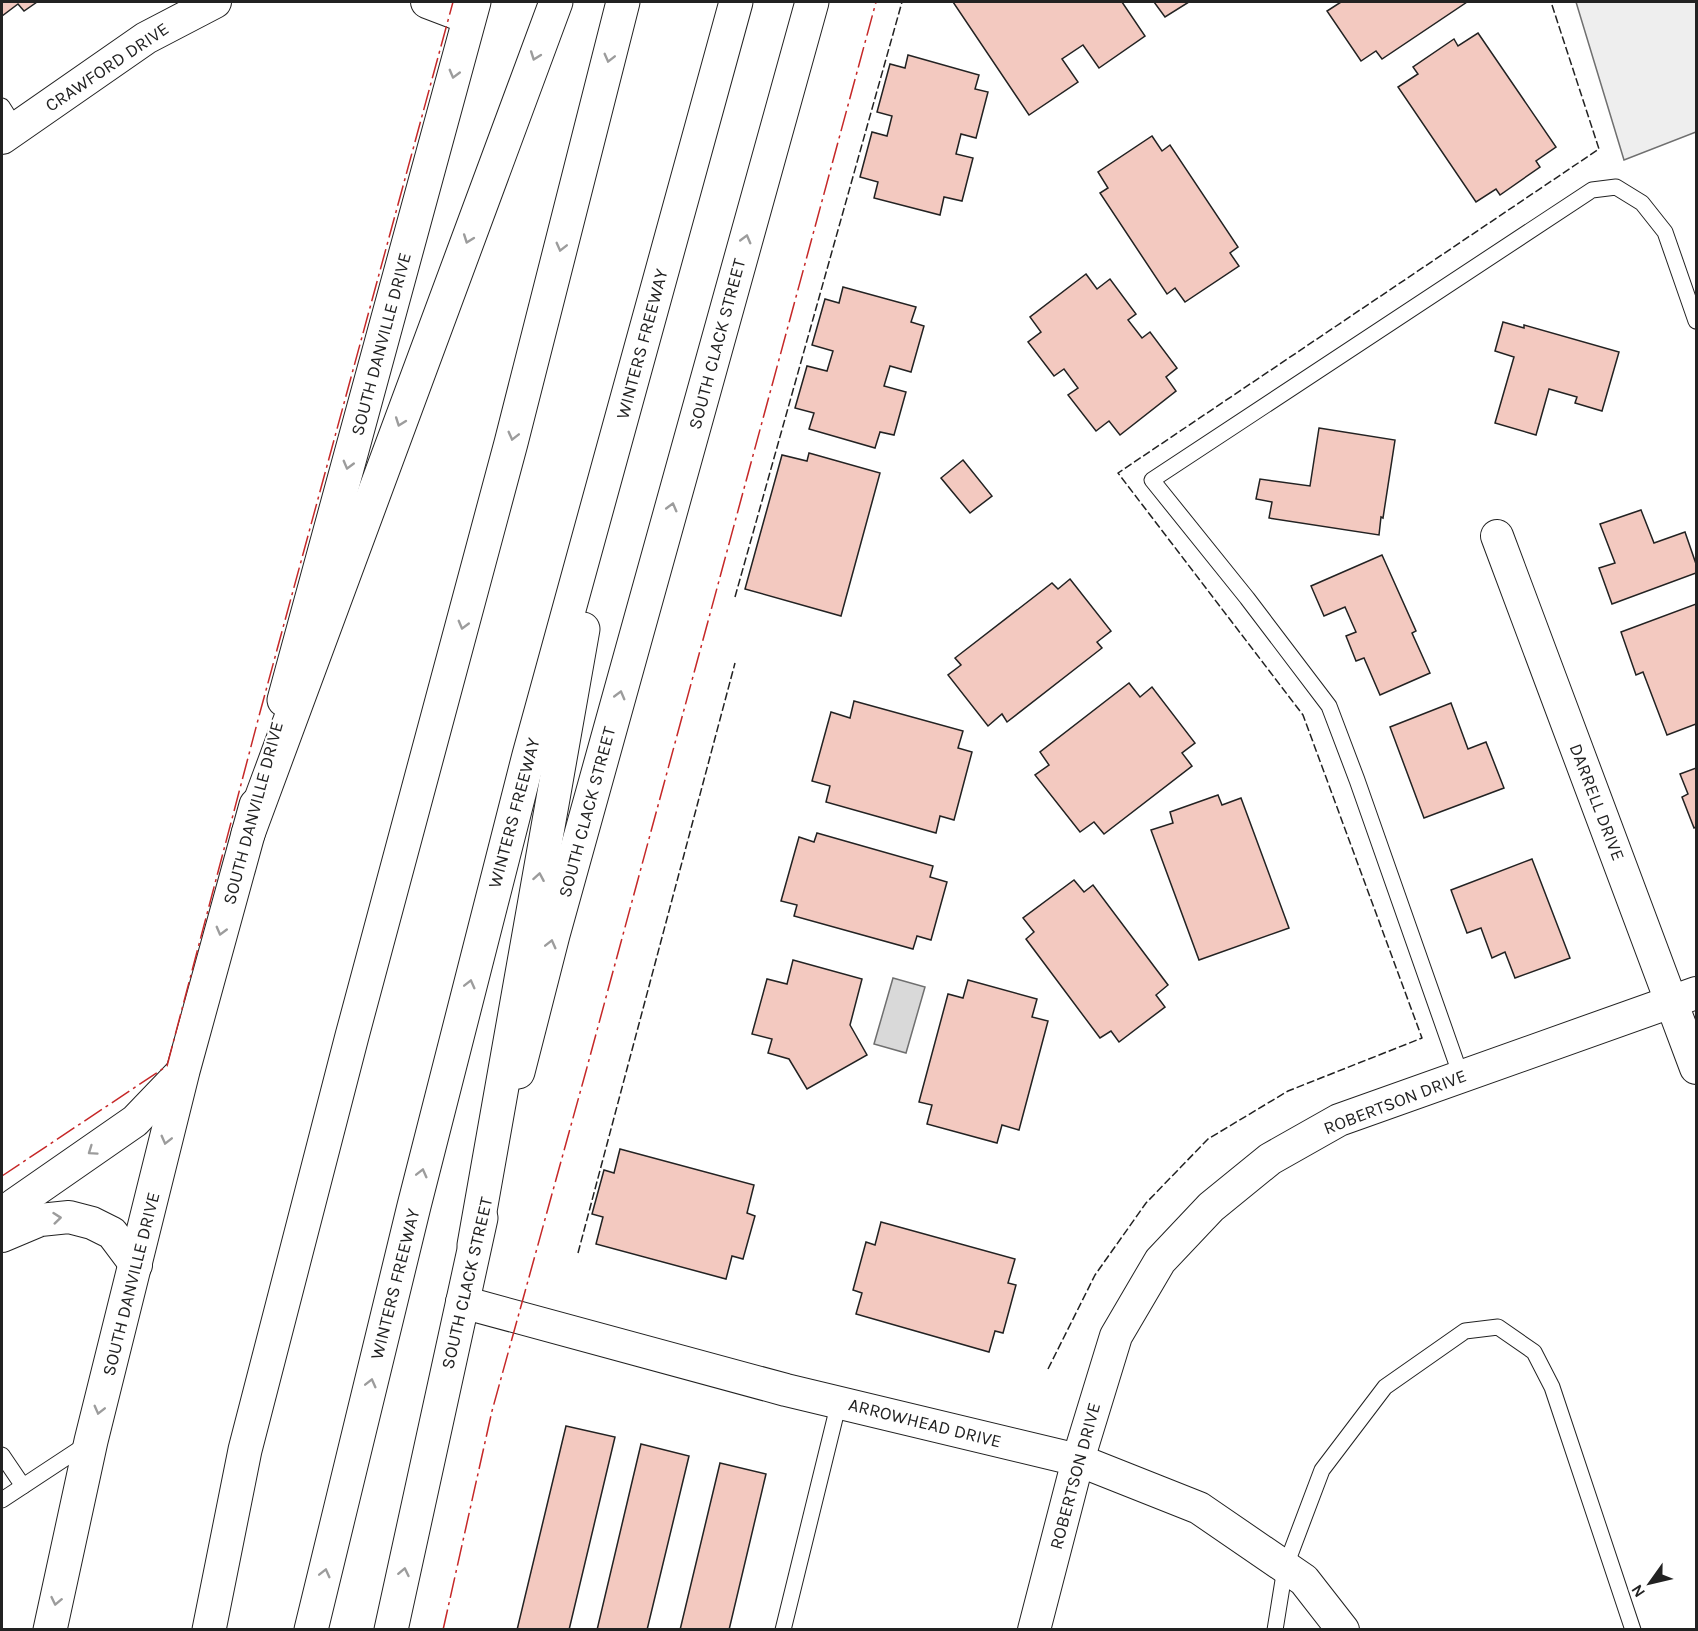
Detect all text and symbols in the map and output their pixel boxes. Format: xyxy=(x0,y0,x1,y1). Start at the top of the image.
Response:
street label: CRAWFORD DRIVE xyxy=(41,18,173,116)
one-way arrow xyxy=(530,51,543,61)
one-way arrow xyxy=(604,52,616,63)
one-way arrow xyxy=(449,68,461,79)
one-way arrow xyxy=(462,233,475,244)
one-way arrow xyxy=(739,234,751,244)
one-way arrow xyxy=(556,241,568,252)
street label: SOUTH DANVILLE DRIVE xyxy=(346,250,416,438)
street label: SOUTH CLACK STREET xyxy=(684,256,750,432)
street label: WINTERS FREEWAY xyxy=(611,266,673,422)
one-way arrow xyxy=(395,416,408,427)
one-way arrow xyxy=(508,430,520,441)
one-way arrow xyxy=(343,459,355,470)
one-way arrow xyxy=(664,503,677,513)
one-way arrow xyxy=(457,619,470,629)
one-way arrow xyxy=(612,690,625,700)
street label: SOUTH DANVILLE DRIVE xyxy=(218,719,288,907)
street label: SOUTH CLACK STREET xyxy=(554,724,620,900)
street label: WINTERS FREEWAY xyxy=(483,735,545,891)
street label: DARRELL DRIVE xyxy=(1565,740,1629,864)
one-way arrow xyxy=(532,872,545,882)
one-way arrow xyxy=(216,926,229,936)
one-way arrow xyxy=(543,939,556,949)
one-way arrow xyxy=(463,979,476,989)
street label: ROBERTSON DRIVE xyxy=(1320,1065,1470,1139)
one-way arrow xyxy=(161,1134,174,1144)
one-way arrow xyxy=(88,1144,99,1155)
one-way arrow xyxy=(415,1168,427,1179)
street label: SOUTH DANVILLE DRIVE xyxy=(98,1190,164,1378)
street label: SOUTH CLACK STREET xyxy=(437,1195,497,1371)
street label: WINTERS FREEWAY xyxy=(366,1206,424,1362)
one-way arrow xyxy=(52,1212,61,1225)
one-way arrow xyxy=(363,1378,376,1388)
street label: ARROWHEAD DRIVE xyxy=(846,1393,1004,1453)
street label: ROBERTSON DRIVE xyxy=(1045,1400,1105,1552)
one-way arrow xyxy=(94,1405,107,1415)
north arrow xyxy=(1620,1553,1680,1613)
one-way arrow xyxy=(318,1568,331,1578)
one-way arrow xyxy=(396,1568,409,1578)
text: N xyxy=(1627,1581,1649,1601)
one-way arrow xyxy=(51,1595,64,1605)

